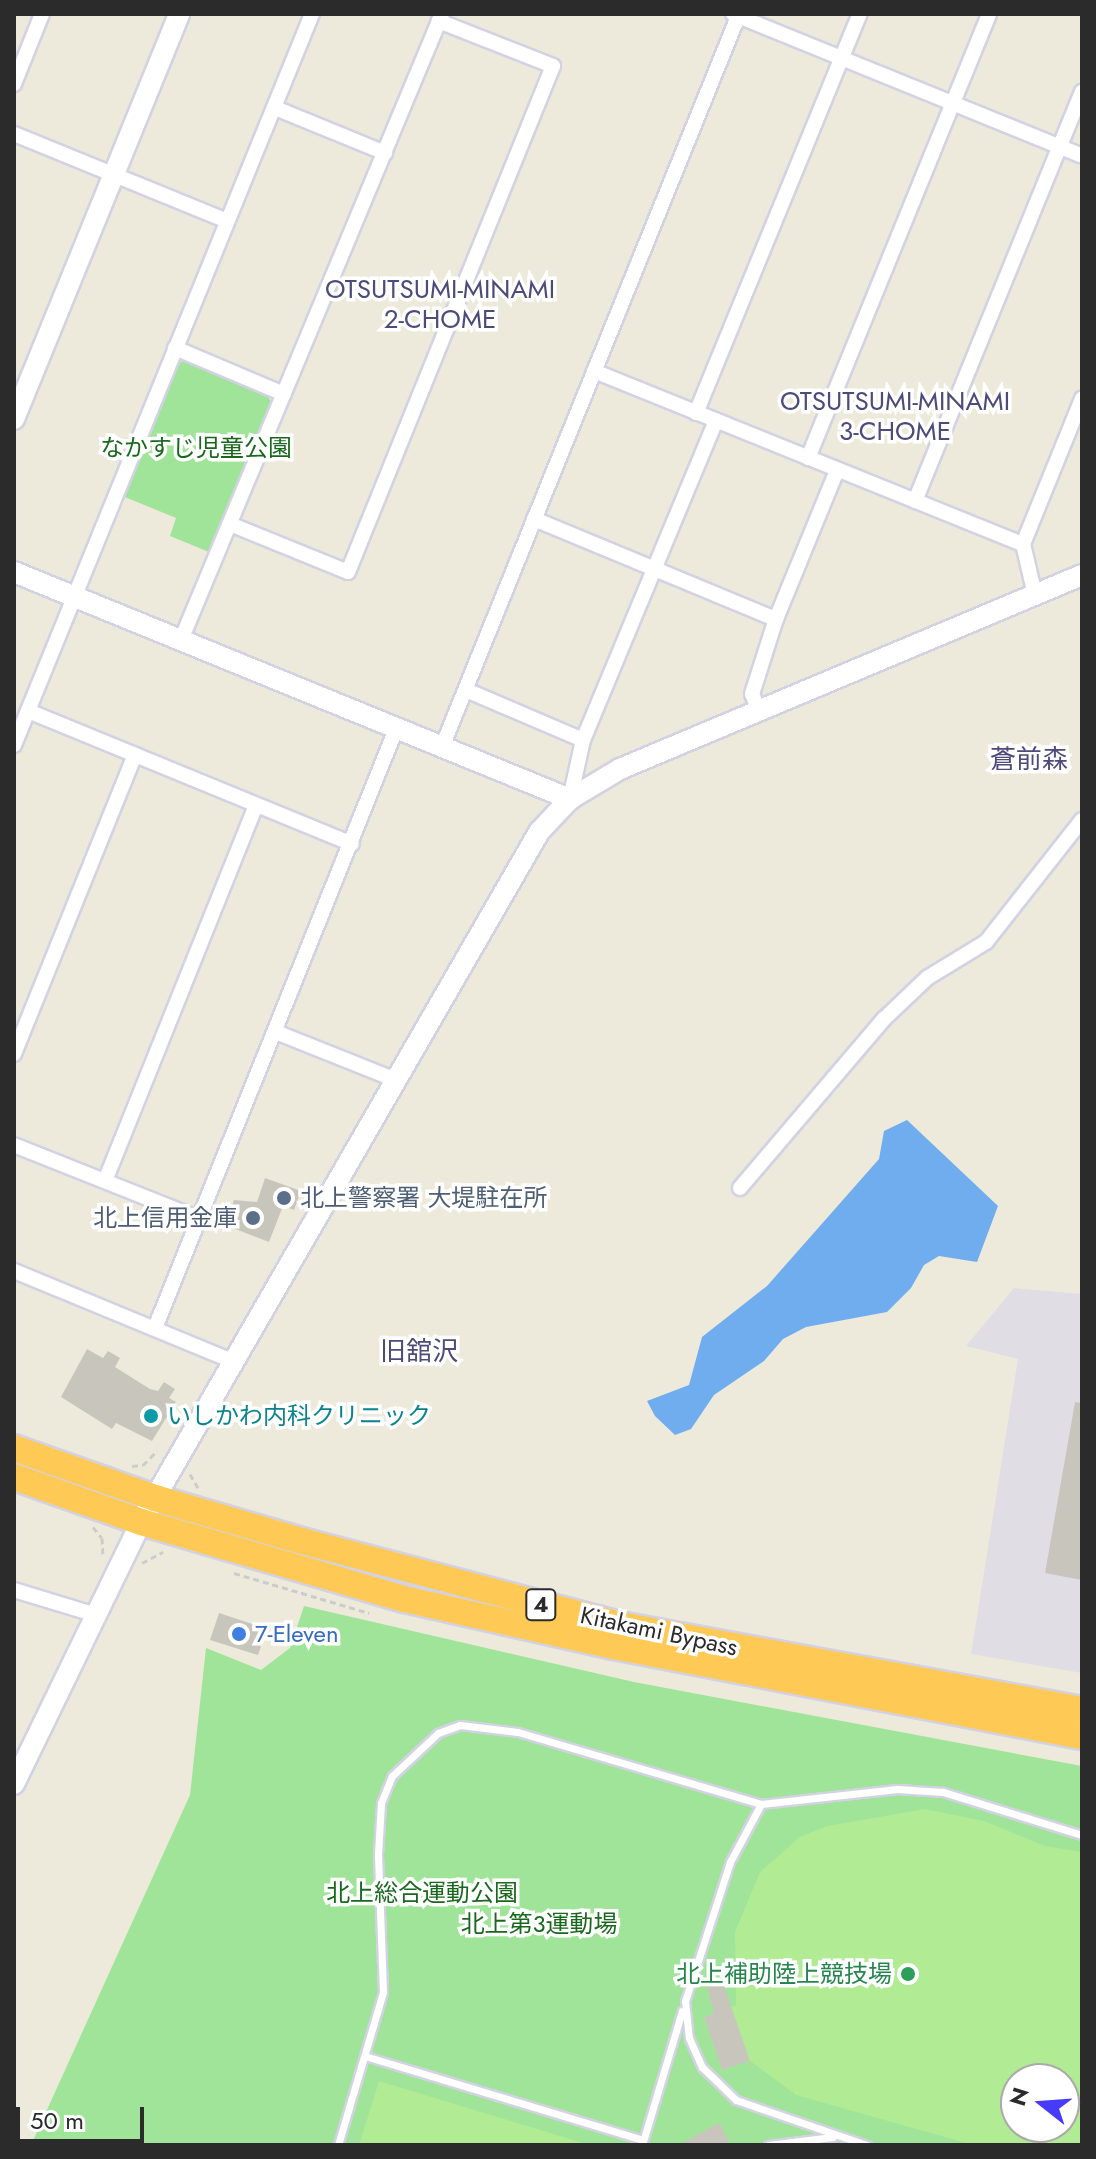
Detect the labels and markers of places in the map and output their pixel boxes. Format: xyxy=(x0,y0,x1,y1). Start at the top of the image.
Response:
place label: 北上警察署 大堤駐在所 xyxy=(300,1184,547,1212)
marker: 北上警察署 大堤駐在所 xyxy=(275,1189,293,1207)
place label: 北上信用金庫 xyxy=(93,1204,237,1232)
marker: 北上信用金庫 xyxy=(244,1209,262,1227)
place label: いしかわ内科クリニック xyxy=(167,1402,431,1430)
marker: いしかわ内科クリニック xyxy=(142,1407,160,1425)
place label: 7-Eleven xyxy=(255,1620,339,1648)
marker: 7-Eleven xyxy=(230,1625,248,1643)
place label: 北上補助陸上競技場 xyxy=(676,1960,892,1988)
marker: 北上補助陸上競技場 xyxy=(899,1965,917,1983)

